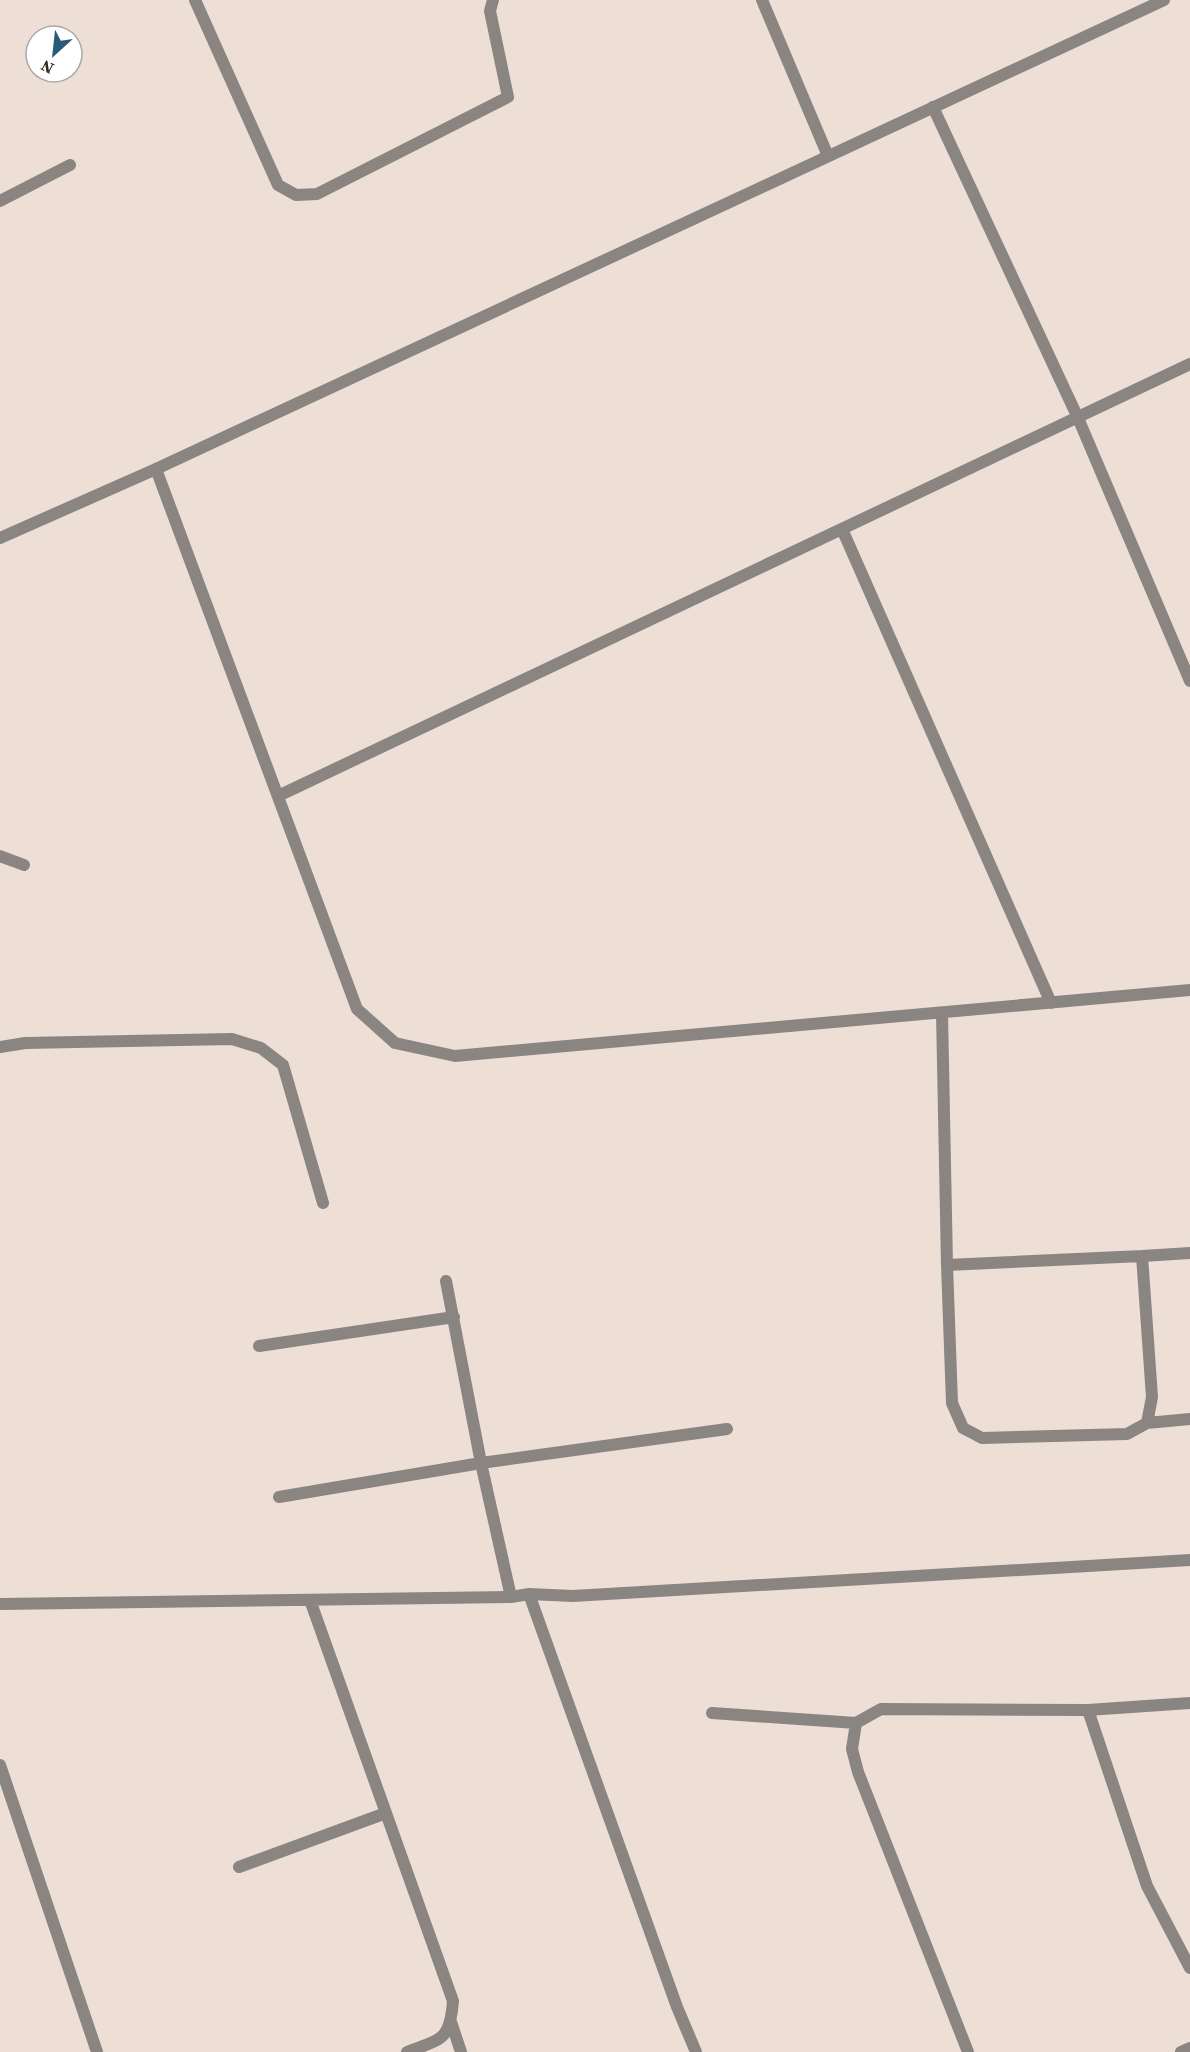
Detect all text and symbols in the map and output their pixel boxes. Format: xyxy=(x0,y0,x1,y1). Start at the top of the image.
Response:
north arrow xyxy=(24,24,84,84)
text: N xyxy=(37,55,57,80)

